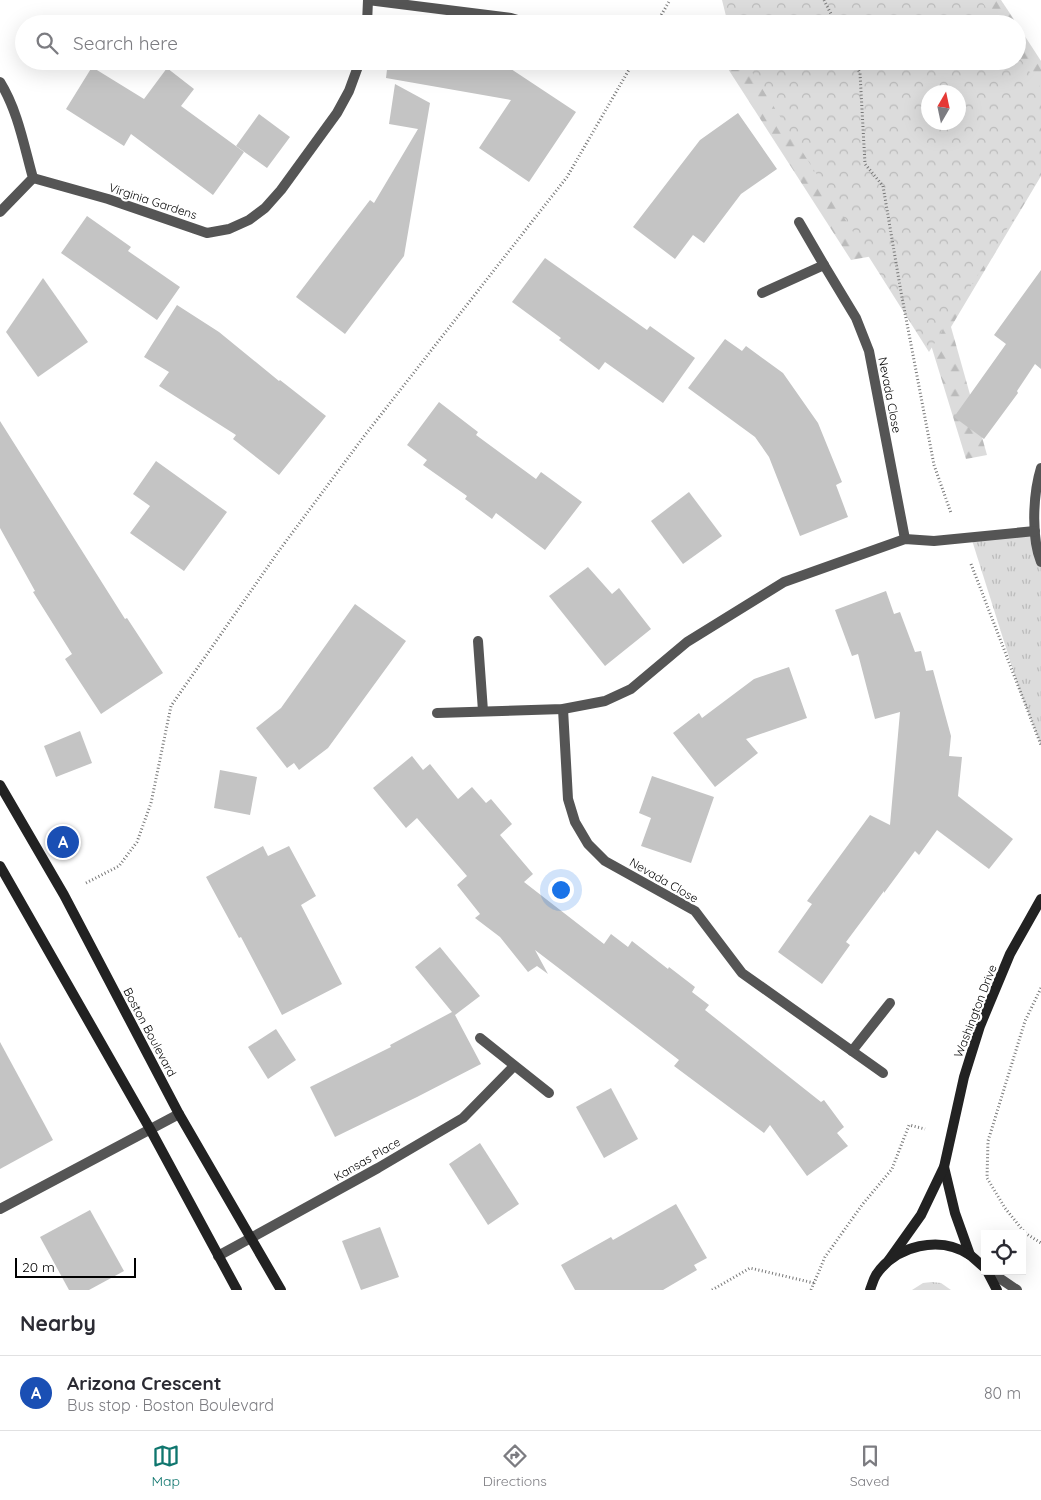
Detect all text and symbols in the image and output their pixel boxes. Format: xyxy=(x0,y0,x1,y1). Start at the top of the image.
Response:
search box xyxy=(15,15,1026,70)
icon: search xyxy=(33,29,61,57)
text: Search here xyxy=(73,31,178,55)
north arrow xyxy=(921,85,966,130)
street label: Virginia Gardens xyxy=(107,180,199,222)
street label: Nevada Close xyxy=(875,356,905,434)
pin: A xyxy=(47,823,79,861)
street label: Nevada Close xyxy=(627,854,701,906)
your location xyxy=(548,877,574,903)
street label: Washington Drive xyxy=(950,962,1000,1060)
street label: Boston Boulevard xyxy=(120,985,180,1079)
street label: Kansas Place xyxy=(331,1134,403,1184)
map controls xyxy=(981,1230,1026,1275)
button: locate xyxy=(981,1230,1026,1275)
scale bar xyxy=(15,1255,136,1278)
text: 20 m xyxy=(22,1258,55,1276)
text: Nearby xyxy=(20,1310,96,1336)
text: Arizona Crescent xyxy=(67,1371,222,1395)
text: A xyxy=(31,1383,41,1403)
text: 80 m xyxy=(984,1383,1021,1403)
text: Bus stop · Boston Boulevard xyxy=(67,1395,274,1415)
tab: Map xyxy=(151,1442,180,1490)
tab: Directions xyxy=(483,1442,547,1490)
tab: Saved xyxy=(850,1442,890,1490)

